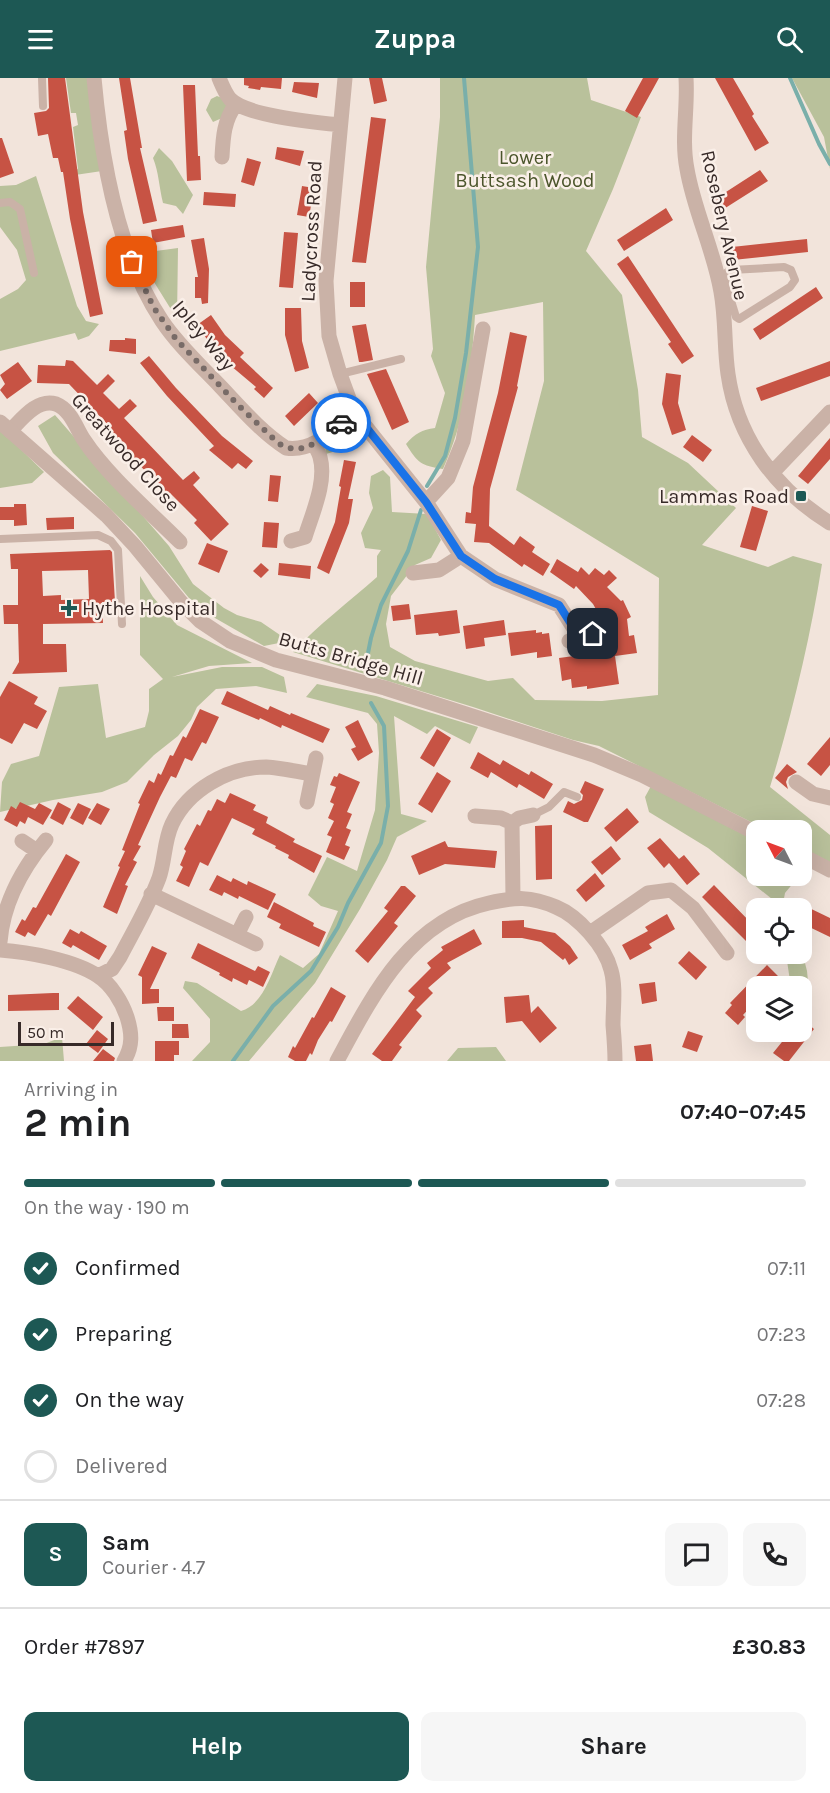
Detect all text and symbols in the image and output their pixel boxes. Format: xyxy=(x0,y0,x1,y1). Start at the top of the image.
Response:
icon: menu xyxy=(24,23,57,56)
text: Zuppa xyxy=(374,23,456,55)
icon: search xyxy=(773,23,806,56)
park label: Lower Buttsash Wood xyxy=(455,146,595,192)
street label: Rosebery Avenue xyxy=(696,148,753,302)
street label: Ladycross Road xyxy=(296,160,327,302)
pin xyxy=(106,236,157,287)
icon: bag xyxy=(115,245,148,278)
street label: Ipley Way xyxy=(168,295,240,375)
street label: Greatwood Close xyxy=(66,388,185,516)
courier xyxy=(311,393,371,453)
icon: car xyxy=(325,407,358,440)
place label: Lammas Road xyxy=(659,485,789,508)
marker: Lammas Road xyxy=(794,489,808,503)
place label: Hythe Hospital xyxy=(82,597,216,620)
marker: Hythe Hospital xyxy=(60,599,78,617)
pin xyxy=(567,608,618,659)
icon: home xyxy=(576,617,609,650)
street label: Butts Bridge Hill xyxy=(276,627,426,690)
north arrow xyxy=(746,820,812,886)
map controls xyxy=(746,820,812,1042)
button: locate xyxy=(746,898,812,964)
button: layers xyxy=(746,976,812,1042)
scale bar xyxy=(18,1019,114,1046)
text: 50 m xyxy=(27,1023,64,1042)
text: Arriving in xyxy=(24,1078,118,1101)
text: 07:40–07:45 xyxy=(680,1099,806,1125)
text: 2 min xyxy=(24,1100,132,1146)
text: On the way · 190 m xyxy=(24,1196,190,1219)
icon: check xyxy=(24,1252,57,1285)
text: Confirmed xyxy=(75,1255,181,1281)
text: 07:11 xyxy=(767,1257,806,1280)
icon: check xyxy=(24,1318,57,1351)
text: Preparing xyxy=(75,1321,172,1347)
text: 07:23 xyxy=(757,1323,806,1346)
icon: check xyxy=(24,1384,57,1417)
text: On the way xyxy=(75,1387,184,1413)
text: 07:28 xyxy=(756,1389,806,1412)
text: Delivered xyxy=(75,1453,168,1479)
button: chat xyxy=(665,1523,728,1586)
button: phone xyxy=(743,1523,806,1586)
text: Sam xyxy=(102,1530,150,1556)
text: S xyxy=(48,1541,63,1567)
text: Courier · 4.7 xyxy=(102,1556,205,1579)
text: Order #7897 xyxy=(24,1634,144,1660)
text: £30.83 xyxy=(733,1634,806,1660)
button: Help xyxy=(24,1712,409,1781)
button: Share xyxy=(421,1712,806,1781)

